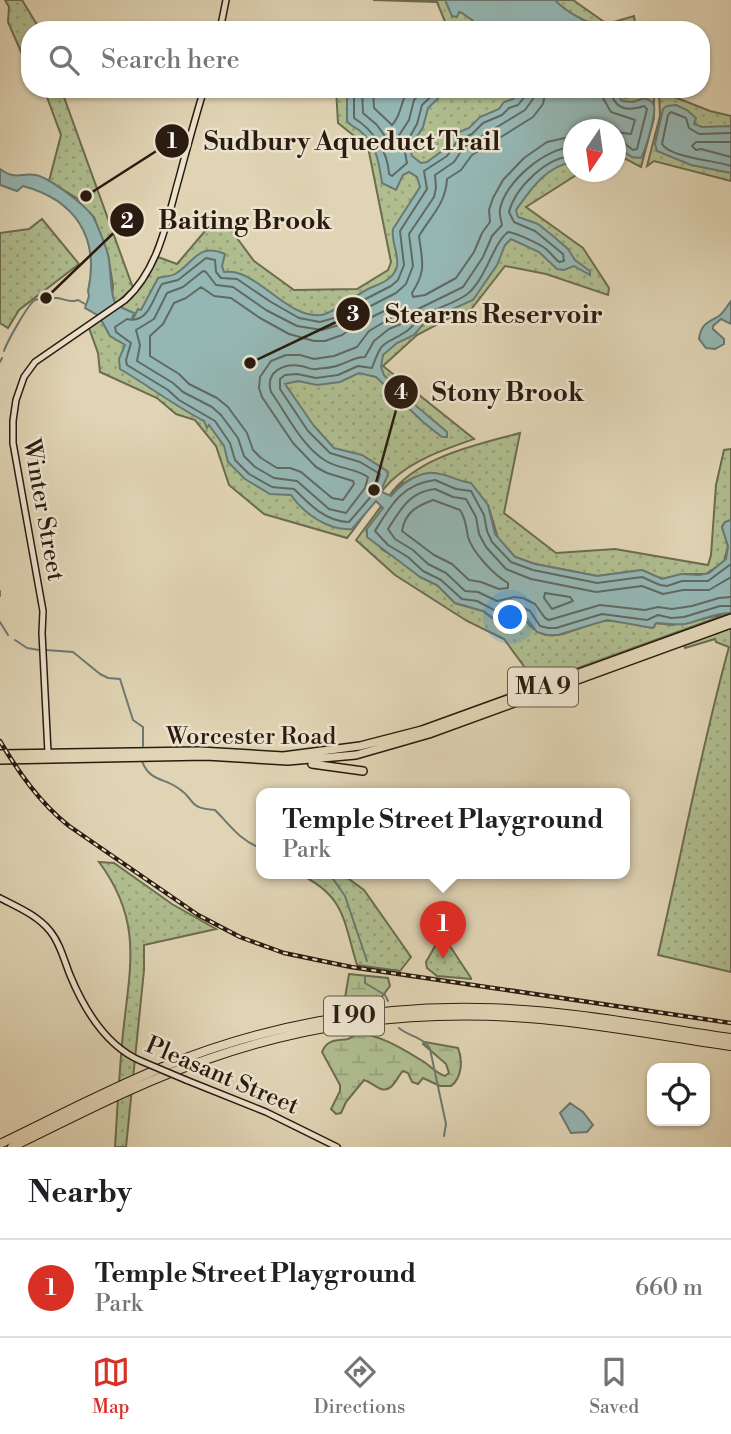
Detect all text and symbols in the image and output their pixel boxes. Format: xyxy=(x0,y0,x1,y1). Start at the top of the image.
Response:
search box xyxy=(21,21,710,98)
icon: search xyxy=(45,41,83,79)
text: Search here xyxy=(101,44,240,76)
callout: Sudbury Aqueduct Trail xyxy=(155,117,514,164)
north arrow xyxy=(563,119,626,182)
text: Sudbury Aqueduct Trail xyxy=(204,126,501,158)
text: 1 xyxy=(167,129,177,155)
callout: Baiting Brook xyxy=(110,197,346,244)
text: Baiting Brook xyxy=(158,205,333,237)
text: 2 xyxy=(120,209,134,235)
callout: Stearns Reservoir xyxy=(336,290,617,337)
text: Stearns Reservoir xyxy=(385,299,603,331)
text: 3 xyxy=(347,302,359,328)
callout: Stony Brook xyxy=(383,369,598,416)
text: Stony Brook xyxy=(432,377,585,409)
text: 4 xyxy=(394,380,408,406)
street label: Winter Street xyxy=(16,435,70,584)
your location xyxy=(493,600,527,634)
road number: MA 9 xyxy=(508,667,578,706)
street label: Worcester Road xyxy=(165,722,336,752)
popup xyxy=(256,788,630,879)
text: Temple Street Playground xyxy=(282,804,604,836)
text: Park xyxy=(282,836,330,864)
pin: 1 xyxy=(420,901,466,959)
road number: I 90 xyxy=(324,996,384,1036)
street label: Pleasant Street xyxy=(141,1030,304,1122)
map controls xyxy=(647,1063,710,1126)
button: locate xyxy=(647,1063,710,1126)
text: Nearby xyxy=(28,1174,132,1212)
text: Temple Street Playground xyxy=(95,1258,416,1290)
text: 1 xyxy=(45,1274,57,1302)
text: 660 m xyxy=(635,1274,703,1302)
text: Park xyxy=(95,1290,143,1318)
tab: Map xyxy=(92,1353,130,1419)
tab: Directions xyxy=(314,1353,405,1419)
tab: Saved xyxy=(589,1353,639,1419)

